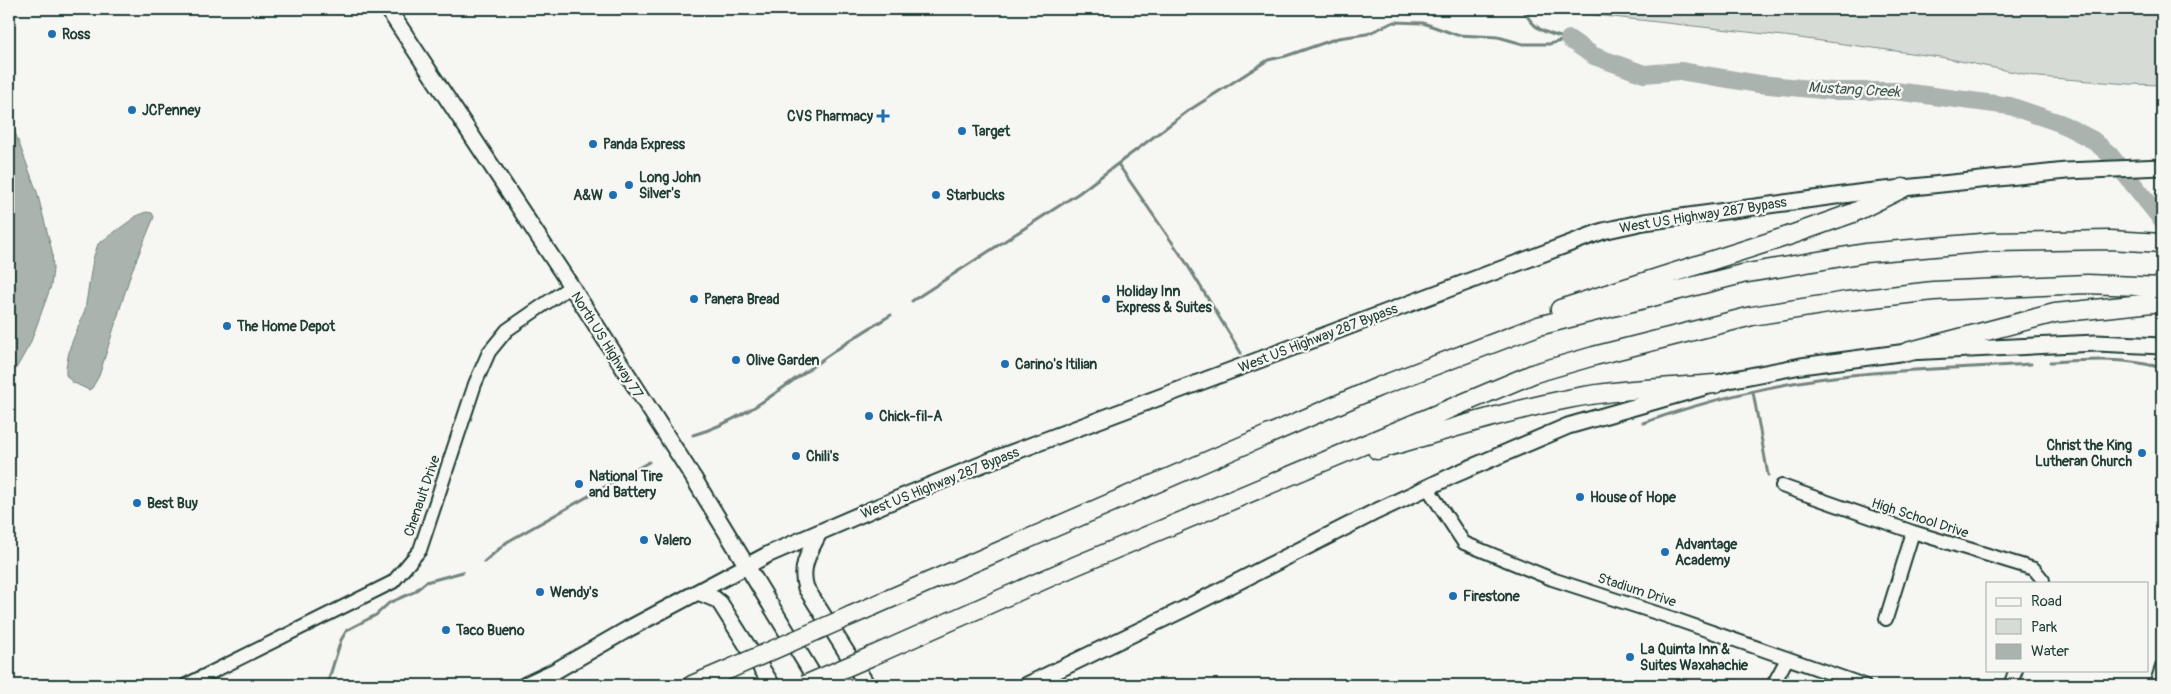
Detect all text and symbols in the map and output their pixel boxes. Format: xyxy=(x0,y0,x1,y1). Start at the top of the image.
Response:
place label: Ross xyxy=(62,26,91,43)
marker: Ross xyxy=(46,28,58,40)
water label: Mustang Creek xyxy=(1807,78,1902,102)
place label: JCPenney xyxy=(142,102,200,119)
marker: JCPenney xyxy=(126,104,138,116)
place label: CVS Pharmacy xyxy=(787,108,873,125)
marker: CVS Pharmacy xyxy=(877,110,889,122)
place label: Target xyxy=(971,123,1010,140)
marker: Target xyxy=(956,125,968,137)
place label: Panda Express xyxy=(603,136,686,153)
marker: Panda Express xyxy=(587,138,599,150)
place label: Long John Silver's xyxy=(639,169,701,202)
marker: Long John Silver's xyxy=(623,179,635,191)
place label: A&W xyxy=(573,187,603,204)
place label: Starbucks xyxy=(946,187,1005,204)
marker: A&W xyxy=(607,189,619,201)
marker: Starbucks xyxy=(930,189,942,201)
street label: West US Highway 287 Bypass xyxy=(1618,193,1789,237)
place label: Holiday Inn Express & Suites xyxy=(1116,283,1212,316)
street label: North US Highway 77 xyxy=(567,289,647,402)
place label: Panera Bread xyxy=(704,291,780,308)
marker: Panera Bread xyxy=(688,293,700,305)
marker: Holiday Inn Express & Suites xyxy=(1100,293,1112,305)
street label: West US Highway 287 Bypass xyxy=(1236,299,1401,376)
place label: The Home Depot xyxy=(236,318,335,335)
marker: The Home Depot xyxy=(221,320,233,332)
place label: Olive Garden xyxy=(746,352,820,369)
marker: Olive Garden xyxy=(730,354,742,366)
place label: Carino's Itilian xyxy=(1015,356,1097,373)
marker: Carino's Itilian xyxy=(999,358,1011,370)
place label: Chick-fil-A xyxy=(879,408,942,425)
marker: Chick-fil-A xyxy=(863,410,875,422)
place label: Christ the King Lutheran Church xyxy=(2035,437,2132,470)
street label: West US Highway 287 Bypass xyxy=(858,443,1022,523)
marker: Christ the King Lutheran Church xyxy=(2136,447,2148,459)
place label: Chili's xyxy=(806,448,839,465)
marker: Chili's xyxy=(790,450,802,462)
street label: Chenault Drive xyxy=(400,453,444,539)
place label: National Tire and Battery xyxy=(589,468,664,501)
marker: National Tire and Battery xyxy=(573,478,585,490)
place label: House of Hope xyxy=(1590,489,1677,506)
marker: House of Hope xyxy=(1574,491,1586,503)
street label: High School Drive xyxy=(1869,494,1971,542)
place label: Best Buy xyxy=(147,495,198,512)
marker: Best Buy xyxy=(131,497,143,509)
place label: Valero xyxy=(654,532,692,549)
marker: Valero xyxy=(638,534,650,546)
place label: Advantage Academy xyxy=(1675,536,1738,569)
marker: Advantage Academy xyxy=(1659,546,1671,558)
street label: Stadium Drive xyxy=(1596,569,1679,611)
legend xyxy=(1986,582,2148,672)
place label: Wendy's xyxy=(550,584,599,601)
marker: Wendy's xyxy=(534,586,546,598)
place label: Firestone xyxy=(1463,588,1521,605)
marker: Firestone xyxy=(1447,590,1459,602)
text: Road xyxy=(2031,592,2062,611)
text: Park xyxy=(2031,618,2058,637)
place label: Taco Bueno xyxy=(455,622,525,639)
marker: Taco Bueno xyxy=(440,624,452,636)
place label: La Quinta Inn & Suites Waxahachie xyxy=(1640,641,1749,674)
text: Water xyxy=(2031,642,2070,661)
marker: La Quinta Inn & Suites Waxahachie xyxy=(1624,651,1636,663)

